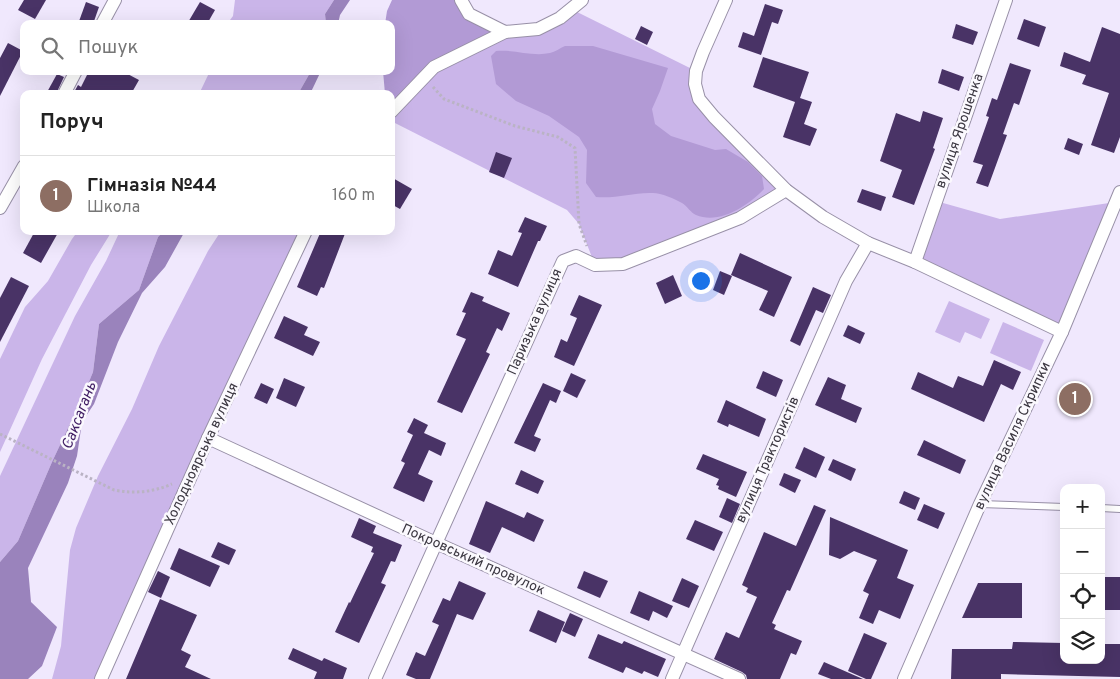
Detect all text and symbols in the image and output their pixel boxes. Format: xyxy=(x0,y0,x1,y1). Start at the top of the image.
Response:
search box xyxy=(20,20,395,75)
icon: search xyxy=(38,34,66,62)
text: Пошук xyxy=(78,36,138,60)
street label: вулиця Ярошенка xyxy=(932,71,988,191)
text: Поруч xyxy=(40,109,104,136)
text: Гімназія №44 xyxy=(87,174,217,198)
text: 1 xyxy=(53,186,59,206)
text: 160 m xyxy=(332,186,375,206)
text: Школа xyxy=(87,198,140,218)
street label: Паризька вулиця xyxy=(504,266,566,378)
your location xyxy=(688,268,714,294)
street label: вулиця Василя Скрипки xyxy=(971,359,1055,513)
water label: Саксагань xyxy=(58,379,102,452)
street label: Холодноярська вулиця xyxy=(162,380,242,528)
pin: 1 xyxy=(1059,380,1091,418)
street label: вулиця Трактористів xyxy=(732,394,804,526)
map controls xyxy=(1060,484,1105,664)
button: + xyxy=(1060,484,1105,529)
street label: Покровський провулок xyxy=(399,521,547,599)
button: − xyxy=(1060,529,1105,574)
button: locate xyxy=(1060,574,1105,619)
button: layers xyxy=(1060,619,1105,664)

